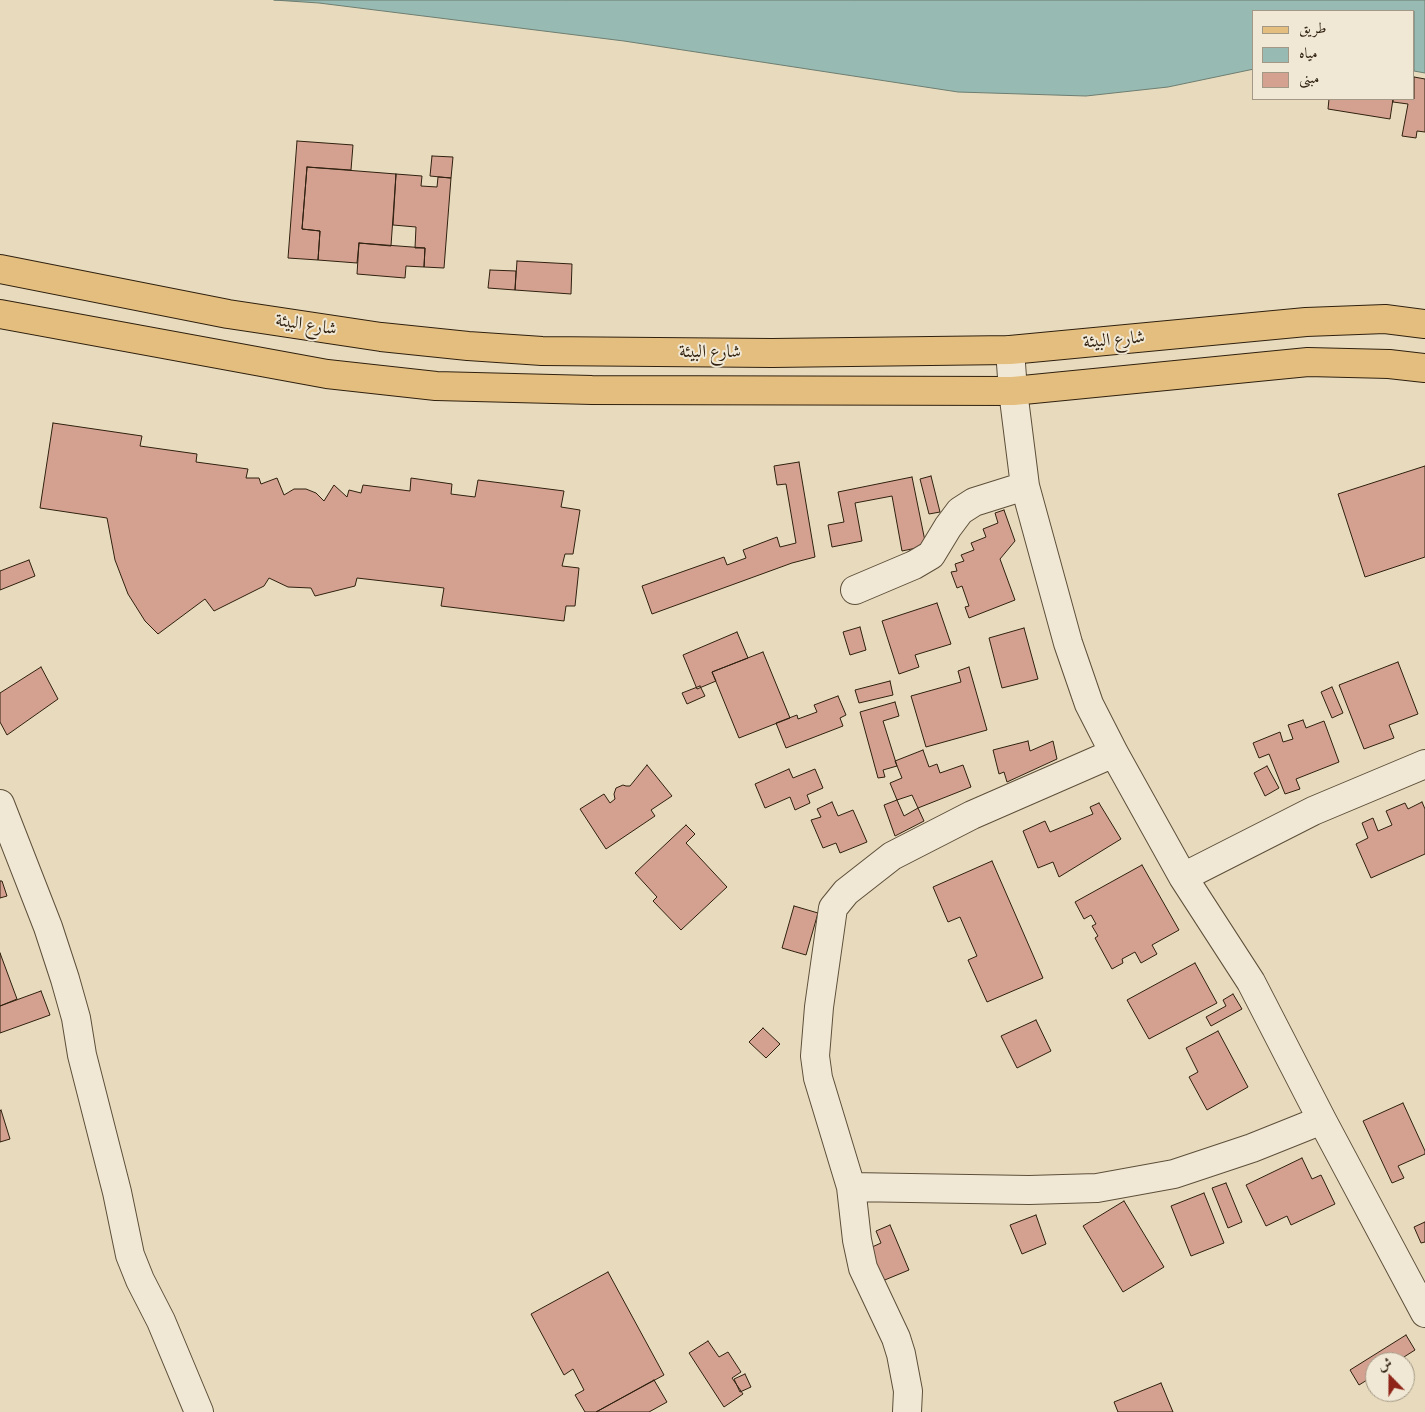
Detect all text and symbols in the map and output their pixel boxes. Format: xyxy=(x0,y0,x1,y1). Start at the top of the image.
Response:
legend xyxy=(1252,10,1415,100)
text: طريق xyxy=(1299,18,1326,37)
text: مياه xyxy=(1299,43,1317,62)
text: مبنى xyxy=(1299,68,1319,87)
street label: شارع البيئة xyxy=(274,309,338,341)
street label: شارع البيئة xyxy=(1082,327,1146,353)
street label: شارع البيئة xyxy=(679,341,741,363)
north arrow xyxy=(1365,1352,1415,1402)
text: ش xyxy=(1375,1353,1395,1375)

